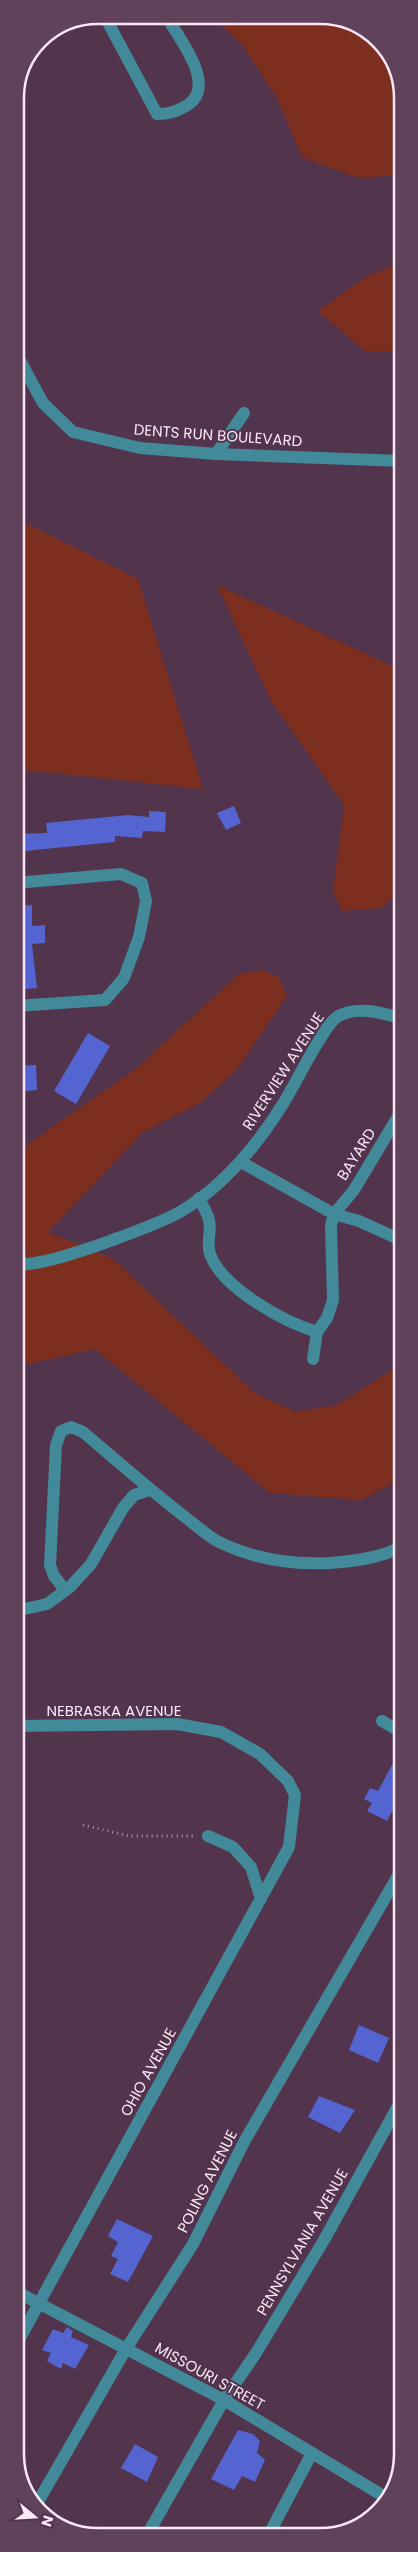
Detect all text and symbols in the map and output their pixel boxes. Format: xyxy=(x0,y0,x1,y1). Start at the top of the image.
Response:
street label: DENTS RUN BOULEVARD xyxy=(133,419,303,451)
street label: RIVERVIEW AVENUE xyxy=(237,1008,329,1134)
street label: BAYARD xyxy=(332,1124,380,1184)
street label: NEBRASKA AVENUE xyxy=(47,1700,181,1721)
street label: OHIO AVENUE xyxy=(115,2024,181,2120)
street label: POLING AVENUE xyxy=(172,2126,242,2236)
street label: PENNSYLVANIA AVENUE xyxy=(251,2165,353,2319)
street label: MISSOURI STREET xyxy=(151,2337,269,2415)
north arrow xyxy=(10,2492,60,2542)
text: N xyxy=(36,2513,59,2529)

